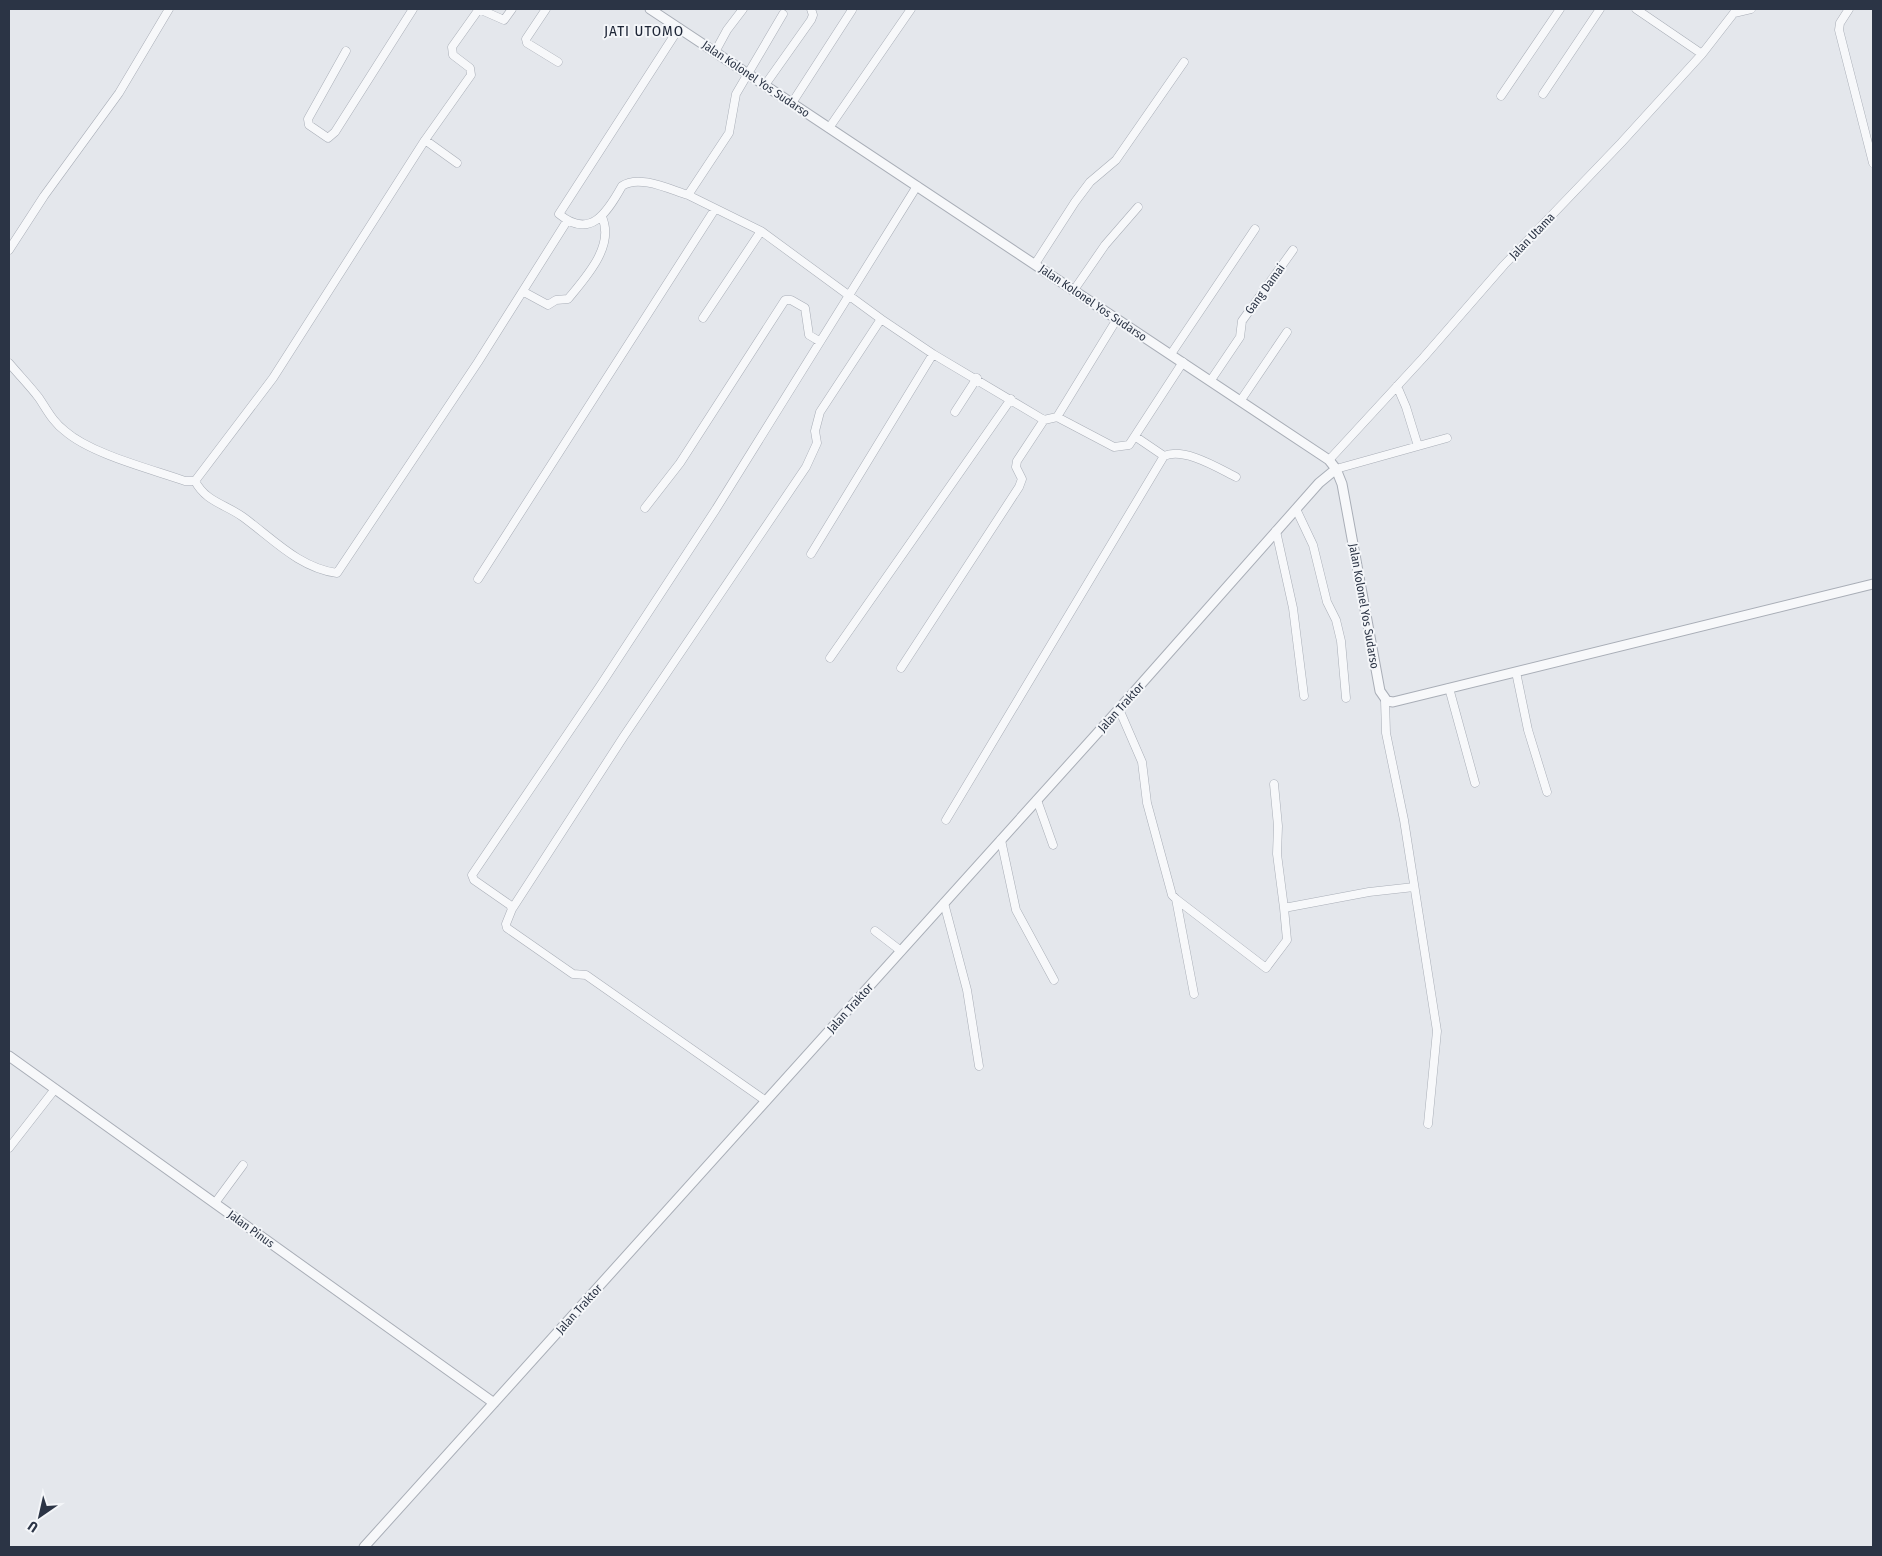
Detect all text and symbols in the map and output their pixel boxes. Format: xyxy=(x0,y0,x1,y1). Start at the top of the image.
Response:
district label: JATI UTOMO xyxy=(604,22,684,40)
street label: Jalan Kolonel Yos Sudarso xyxy=(700,38,812,120)
street label: Jalan Utama xyxy=(1506,210,1558,262)
street label: Gang Damai xyxy=(1242,261,1288,317)
street label: Jalan Kolonel Yos Sudarso xyxy=(1037,262,1149,344)
street label: Jalan Kolonel Yos Sudarso xyxy=(1346,542,1382,670)
street label: Jalan Traktor xyxy=(1095,679,1147,735)
street label: Jalan Traktor xyxy=(824,980,876,1036)
street label: Jalan Pinus xyxy=(225,1207,277,1251)
street label: Jalan Traktor xyxy=(553,1281,605,1337)
north arrow xyxy=(15,1491,65,1541)
text: U xyxy=(25,1517,41,1536)

